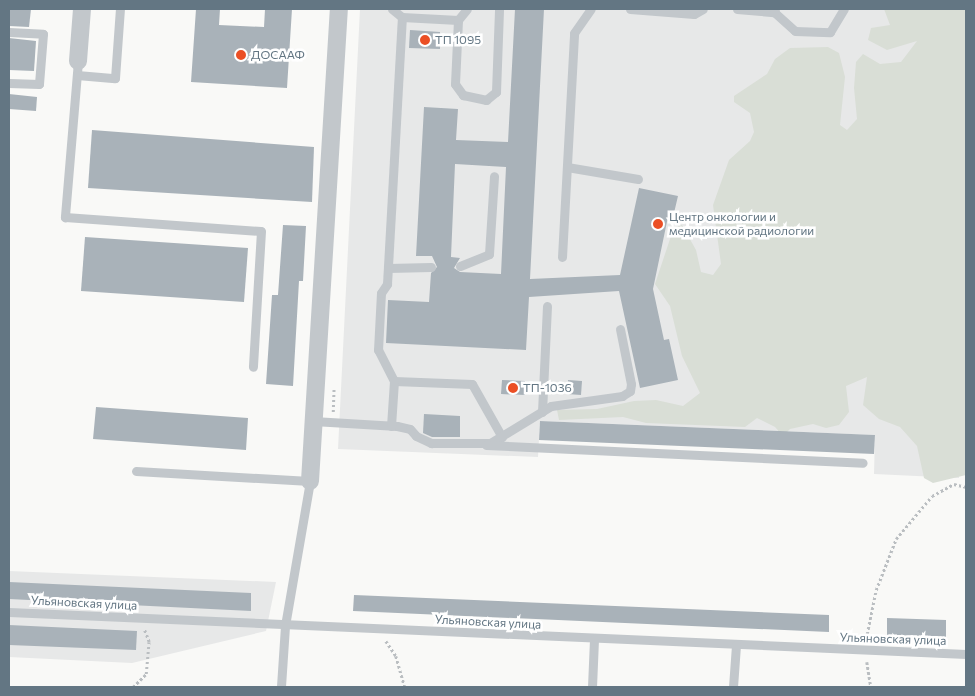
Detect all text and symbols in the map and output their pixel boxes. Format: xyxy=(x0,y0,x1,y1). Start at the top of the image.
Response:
place label: ТП 1095 xyxy=(435,33,481,47)
marker: ТП 1095 xyxy=(419,34,431,46)
place label: ДОСААФ xyxy=(251,48,305,62)
marker: ДОСААФ xyxy=(235,49,247,61)
place label: Центр онкологии и медицинской радиологии xyxy=(669,210,814,238)
marker: Центр онкологии и медицинской радиологии xyxy=(651,217,665,231)
place label: ТП-1036 xyxy=(523,381,572,395)
marker: ТП-1036 xyxy=(507,382,519,394)
street label: Ульяновская улица xyxy=(30,593,138,613)
street label: Ульяновская улица xyxy=(434,612,542,632)
street label: Ульяновская улица xyxy=(839,630,947,648)

